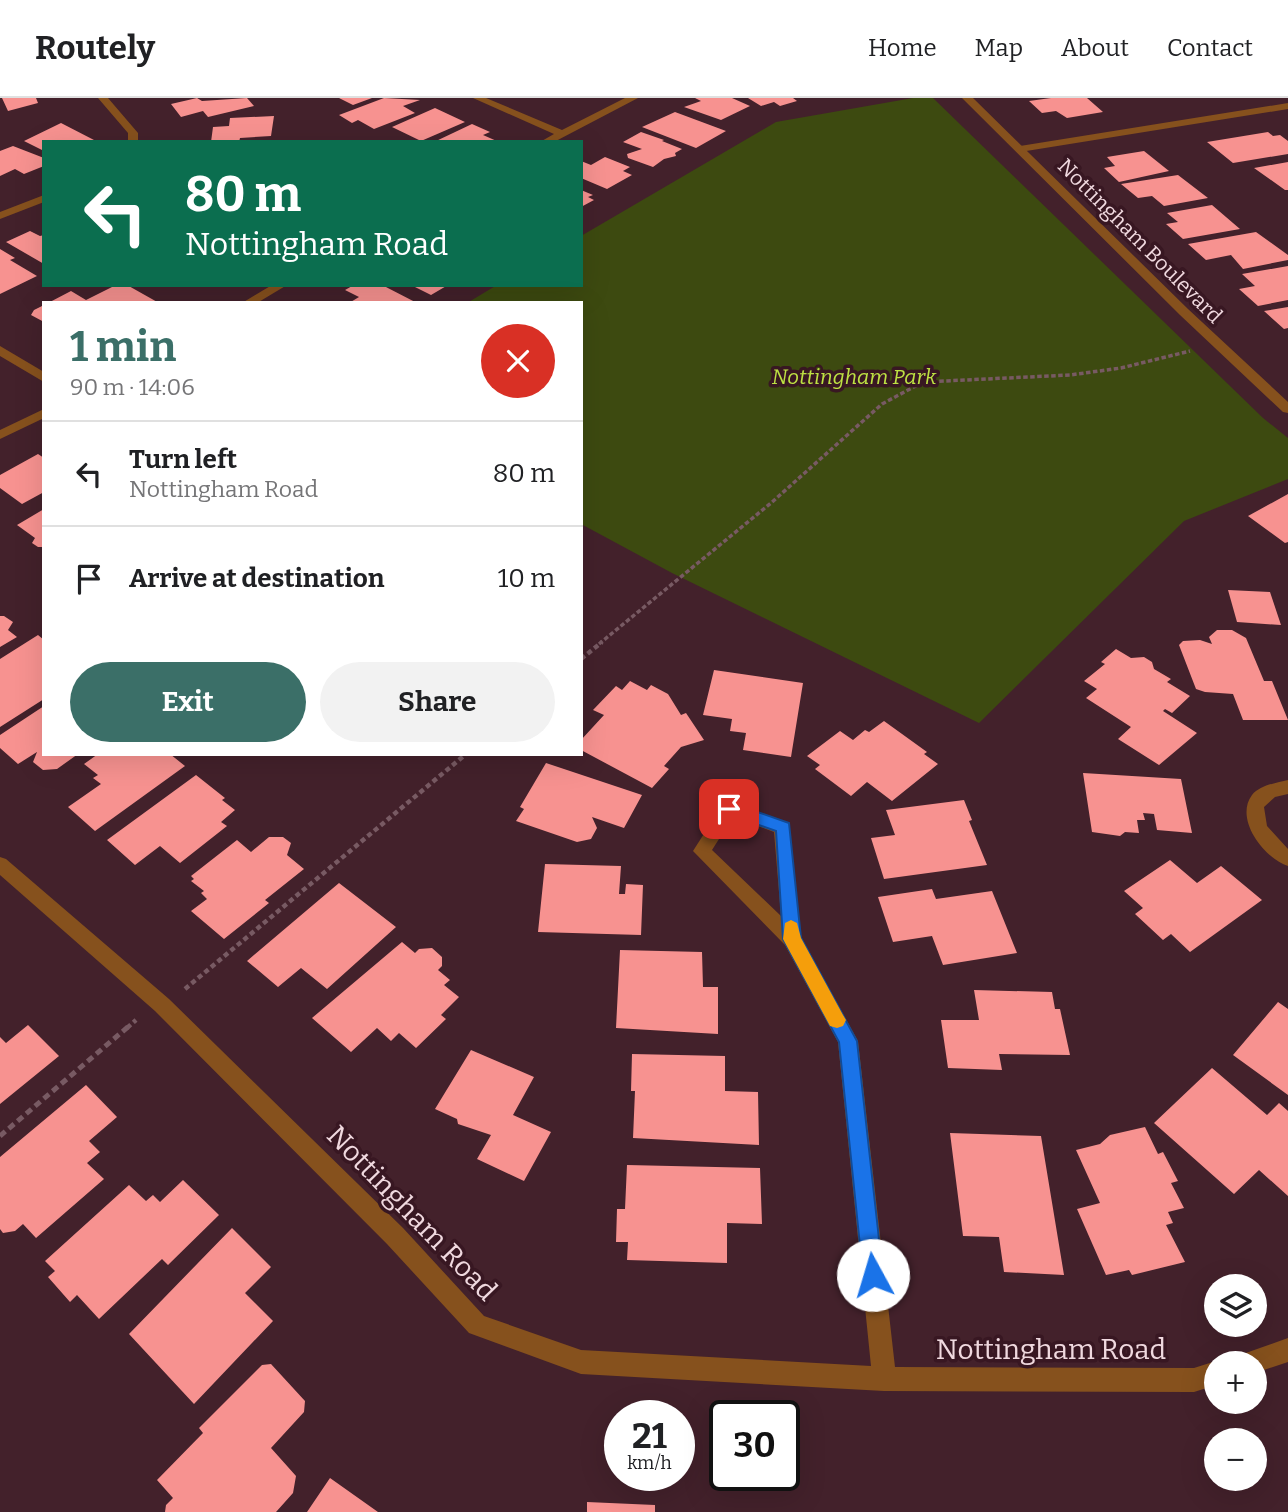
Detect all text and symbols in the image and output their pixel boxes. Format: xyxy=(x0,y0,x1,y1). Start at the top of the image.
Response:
text: Routely xyxy=(35,28,155,68)
text: Home xyxy=(868,34,937,62)
text: Map xyxy=(975,34,1023,62)
text: About xyxy=(1061,34,1129,62)
text: Contact xyxy=(1167,34,1253,62)
street label: Nottingham Boulevard xyxy=(1052,153,1228,329)
text: 80 m xyxy=(185,165,301,224)
icon: left xyxy=(70,168,161,259)
text: Nottingham Road xyxy=(185,225,448,263)
text: 1 min xyxy=(70,322,176,372)
button: close xyxy=(481,324,555,398)
park label: Nottingham Park xyxy=(772,364,937,390)
text: 90 m · 14:06 xyxy=(70,373,195,401)
text: Turn left xyxy=(129,444,237,475)
icon: left xyxy=(70,455,108,493)
text: 80 m xyxy=(493,458,555,489)
text: Nottingham Road xyxy=(129,475,318,503)
icon: arrive xyxy=(70,560,108,598)
text: Arrive at destination xyxy=(129,563,384,594)
text: 10 m xyxy=(498,563,555,594)
button: Exit xyxy=(70,662,306,742)
button: Share xyxy=(320,662,555,742)
pin xyxy=(699,779,759,839)
icon: arrive xyxy=(710,790,748,828)
street label: Nottingham Road xyxy=(320,1119,504,1307)
position arrow xyxy=(836,1238,910,1312)
map controls xyxy=(1204,1274,1267,1491)
button: layers xyxy=(1204,1274,1267,1337)
street label: Nottingham Road xyxy=(936,1333,1166,1366)
button: + xyxy=(1204,1351,1267,1414)
speed limit sign: 30 xyxy=(709,1400,800,1491)
text: 21 xyxy=(632,1415,667,1457)
button: − xyxy=(1204,1428,1267,1491)
text: km/h xyxy=(627,1452,672,1474)

